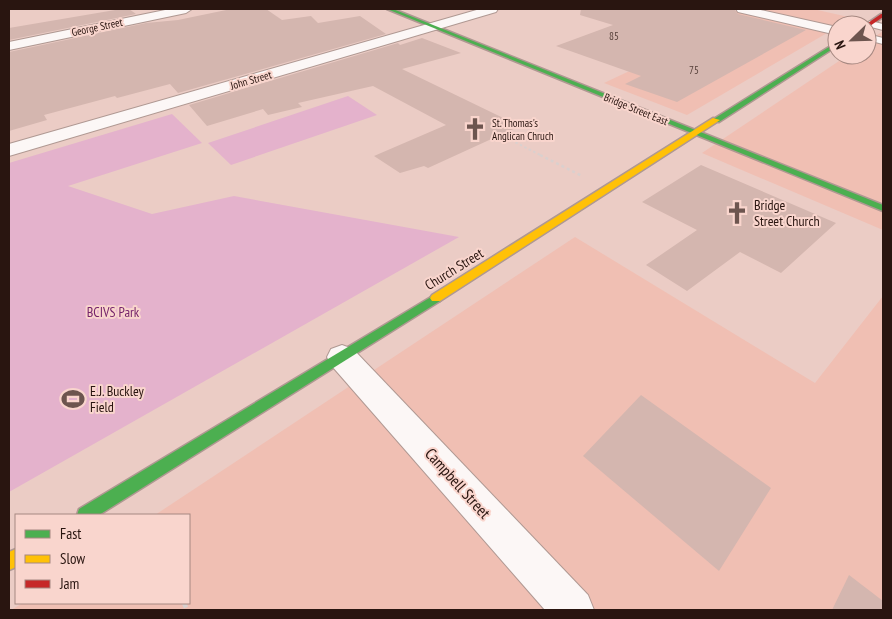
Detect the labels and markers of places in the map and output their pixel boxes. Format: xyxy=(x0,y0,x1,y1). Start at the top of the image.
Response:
church icon: St. Thomas's Anglican Chruch xyxy=(462,116,488,142)
place label: St. Thomas's Anglican Chruch xyxy=(492,116,554,143)
place label: Bridge Street Church xyxy=(754,196,820,230)
church icon: Bridge Street Church xyxy=(724,200,750,226)
place label: E.J. Buckley Field xyxy=(90,382,145,416)
sports icon: E.J. Buckley Field xyxy=(60,386,86,412)

